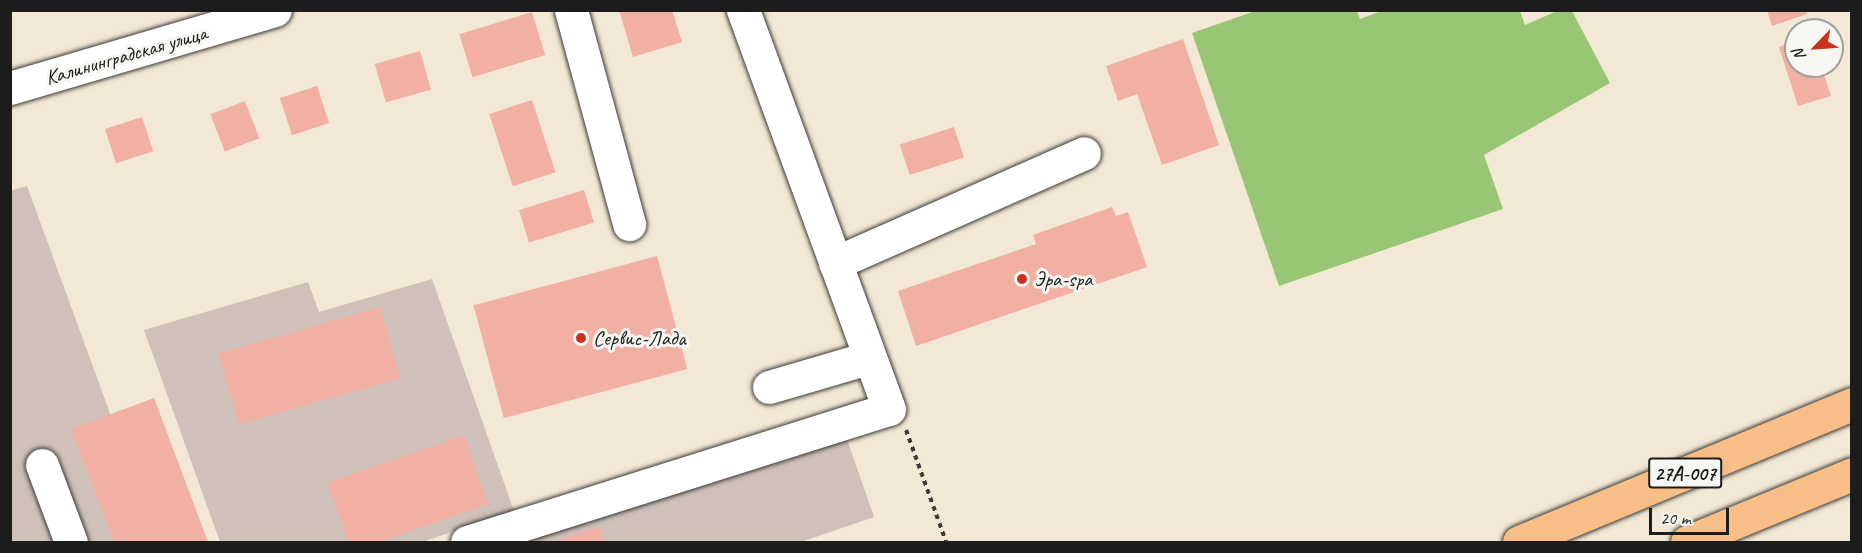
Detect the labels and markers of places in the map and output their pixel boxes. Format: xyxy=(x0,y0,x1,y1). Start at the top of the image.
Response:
place label: Эра-spa xyxy=(1034,266,1092,292)
marker: Эра-spa xyxy=(1015,272,1029,286)
place label: Сервис-Лада xyxy=(593,325,686,351)
marker: Сервис-Лада xyxy=(574,331,588,345)

